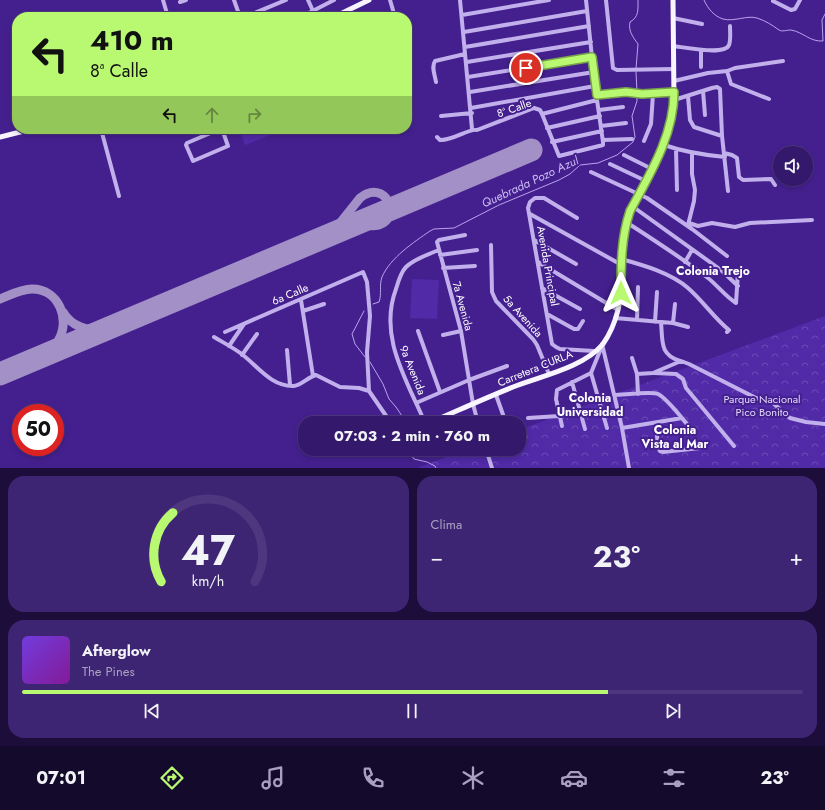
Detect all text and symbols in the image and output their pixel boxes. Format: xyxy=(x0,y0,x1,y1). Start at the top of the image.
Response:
text: 410 m xyxy=(90,20,174,61)
icon: left xyxy=(24,28,76,80)
pin xyxy=(509,51,543,85)
icon: arrive xyxy=(515,57,537,79)
text: 8ª Calle xyxy=(90,58,148,84)
street label: 8ª Calle xyxy=(495,95,534,121)
icon: left xyxy=(159,104,181,126)
icon: ahead xyxy=(201,104,223,126)
icon: right xyxy=(243,104,265,126)
map controls xyxy=(773,146,813,186)
button: sound xyxy=(773,146,813,186)
water label: Quebrada Pozo Azul xyxy=(479,151,583,212)
street label: Avenida Principal xyxy=(533,225,563,307)
district label: Colonia Trejo xyxy=(676,262,750,280)
position arrow xyxy=(600,272,642,314)
street label: 6a Calle xyxy=(269,279,311,309)
street label: 7a Avenida xyxy=(449,280,477,332)
street label: 5a Avenida xyxy=(500,291,546,341)
street label: 9a Avenida xyxy=(396,343,430,397)
street label: Carretera CURLA xyxy=(495,345,576,390)
district label: Colonia Universidad xyxy=(557,389,623,421)
park label: Parque Nacional Pico Bonito xyxy=(723,391,801,420)
speed limit sign: 50 xyxy=(12,404,64,456)
district label: Colonia Vista al Mar xyxy=(641,421,709,453)
text: 07:03 · 2 min · 760 m xyxy=(334,425,490,447)
text: Clima xyxy=(431,515,462,534)
text: 47 xyxy=(181,520,235,581)
text: 23° xyxy=(593,535,640,578)
text: − xyxy=(431,541,443,573)
text: + xyxy=(789,541,803,573)
text: km/h xyxy=(192,571,224,591)
text: Afterglow xyxy=(82,640,151,662)
text: The Pines xyxy=(82,662,135,681)
icon: previous xyxy=(141,700,163,722)
icon: pause xyxy=(401,700,423,722)
icon: next xyxy=(662,700,684,722)
icon: directions xyxy=(158,764,186,792)
icon: music xyxy=(259,764,287,792)
icon: phone xyxy=(359,764,387,792)
icon: climate xyxy=(459,764,487,792)
icon: car xyxy=(560,764,588,792)
icon: filters xyxy=(660,764,688,792)
text: 07:01 xyxy=(36,765,86,791)
text: 23° xyxy=(760,765,789,791)

